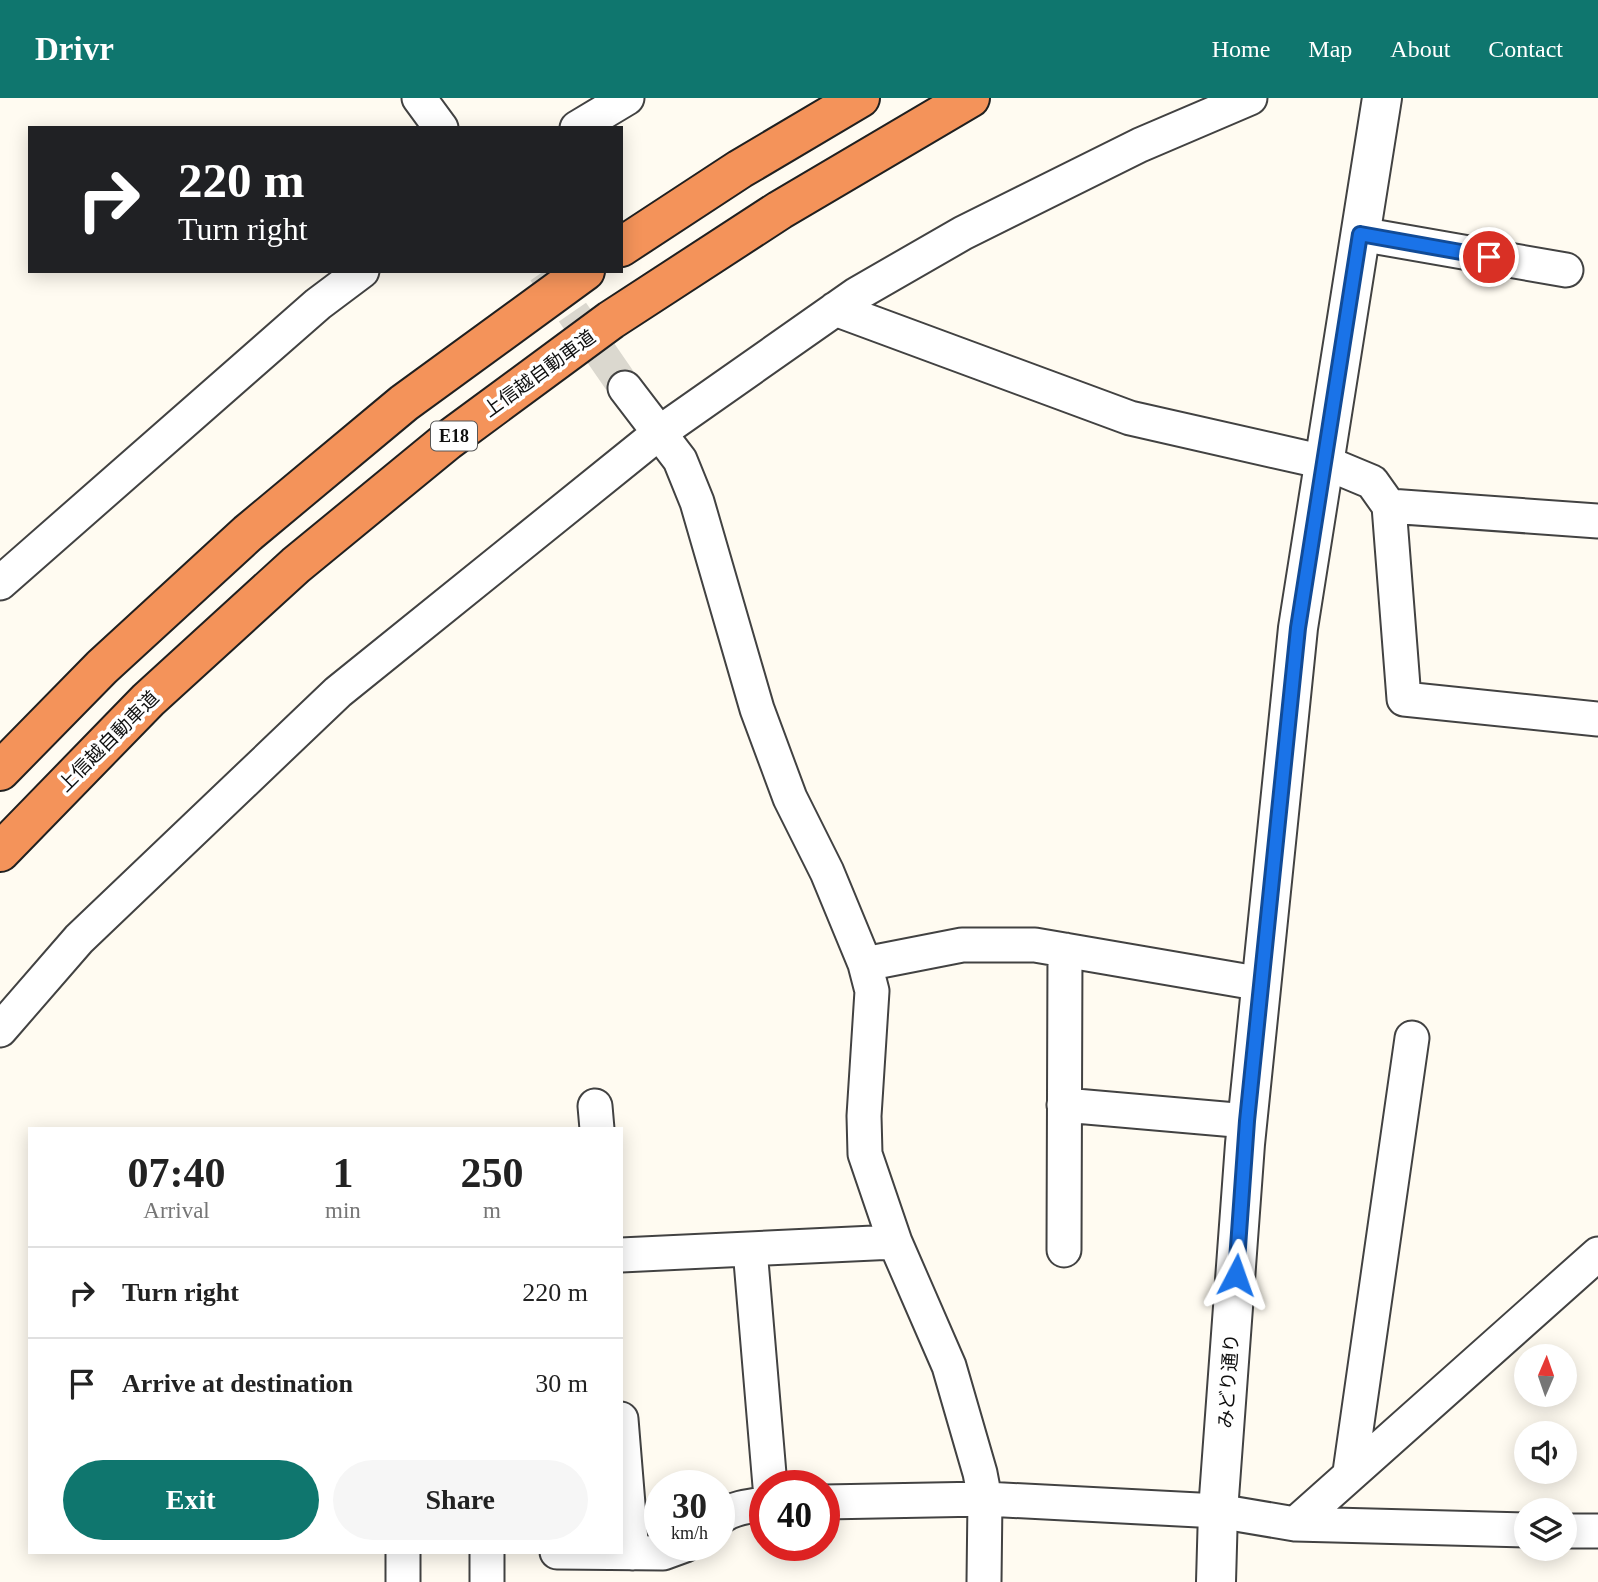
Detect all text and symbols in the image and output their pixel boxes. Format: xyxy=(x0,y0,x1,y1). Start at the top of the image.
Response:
text: Drivr xyxy=(35,31,114,67)
text: Home xyxy=(1212,36,1270,62)
text: Map xyxy=(1308,36,1352,62)
text: About xyxy=(1390,36,1450,62)
text: Contact xyxy=(1488,36,1563,62)
text: 220 m xyxy=(178,153,305,208)
icon: right xyxy=(63,154,154,245)
text: Turn right xyxy=(178,211,308,247)
pin xyxy=(1459,227,1519,287)
icon: arrive xyxy=(1470,238,1508,276)
street label: 上信越自動車道 xyxy=(479,326,599,421)
road number: E18 xyxy=(431,422,477,450)
street label: 上信越自動車道 xyxy=(54,687,163,796)
text: 07:40 xyxy=(128,1150,226,1196)
text: 1 xyxy=(332,1150,353,1196)
text: 250 xyxy=(460,1150,523,1196)
text: Arrival xyxy=(143,1198,210,1223)
text: min xyxy=(325,1198,361,1223)
text: m xyxy=(483,1198,501,1223)
position arrow xyxy=(1199,1238,1273,1312)
icon: right xyxy=(63,1274,101,1312)
text: Turn right xyxy=(122,1278,239,1307)
text: 220 m xyxy=(522,1278,588,1307)
street label: みどり通り xyxy=(1215,1333,1242,1429)
north arrow xyxy=(1514,1344,1577,1407)
map controls xyxy=(1514,1344,1577,1561)
icon: arrive xyxy=(63,1365,101,1403)
text: Arrive at destination xyxy=(122,1369,353,1398)
text: 30 m xyxy=(535,1369,588,1398)
button: sound xyxy=(1514,1421,1577,1484)
button: Exit xyxy=(63,1460,319,1540)
button: Share xyxy=(333,1460,588,1540)
speed limit sign: 40 xyxy=(749,1470,840,1561)
text: 30 xyxy=(672,1487,707,1526)
button: layers xyxy=(1514,1498,1577,1561)
text: km/h xyxy=(671,1523,708,1543)

